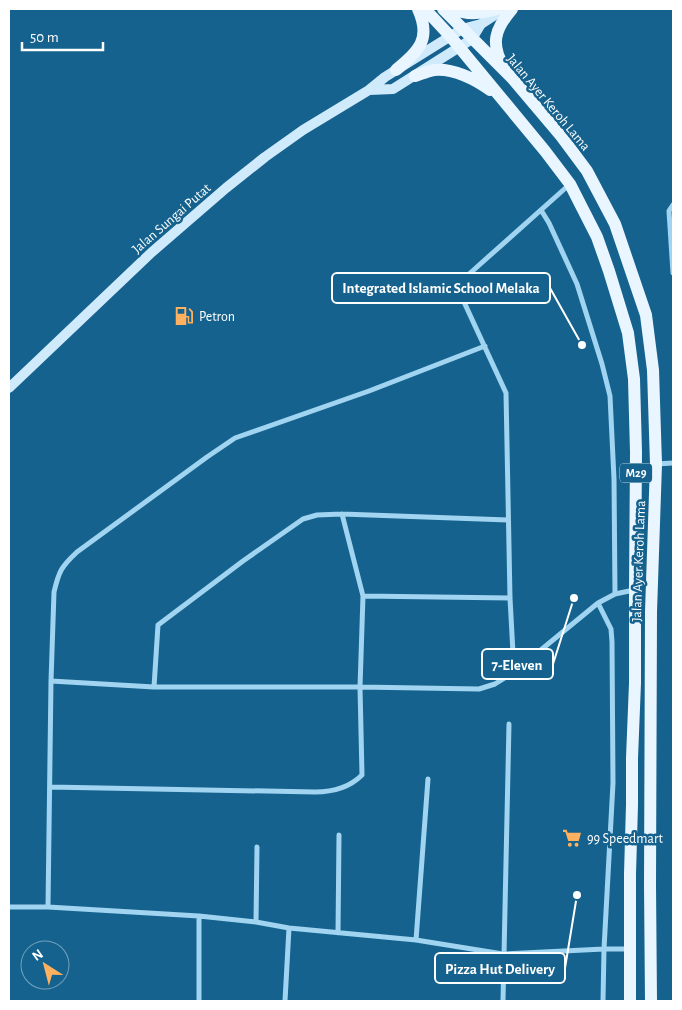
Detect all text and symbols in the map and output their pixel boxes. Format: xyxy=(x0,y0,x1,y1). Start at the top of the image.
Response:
scale bar xyxy=(22,20,104,52)
text: 50 m xyxy=(30,30,59,45)
street label: Jalan Ayer Keroh Lama xyxy=(504,52,593,154)
street label: Jalan Sungai Putat xyxy=(130,181,214,257)
callout: Integrated Islamic School Melaka xyxy=(332,273,550,303)
text: Integrated Islamic School Melaka xyxy=(342,281,540,296)
fuel station icon: Petron xyxy=(173,305,195,327)
place label: Petron xyxy=(199,310,235,324)
road number: M29 xyxy=(620,463,652,482)
street label: Jalan Ayer Keroh Lama xyxy=(630,500,648,622)
callout: 7-Eleven xyxy=(482,649,553,679)
text: 7-Eleven xyxy=(492,658,543,673)
supermarket icon: 99 Speedmart xyxy=(561,827,583,849)
place label: 99 Speedmart xyxy=(587,832,663,846)
north arrow xyxy=(20,940,70,990)
text: N xyxy=(30,947,46,964)
callout: Pizza Hut Delivery xyxy=(435,953,565,983)
text: Pizza Hut Delivery xyxy=(445,962,555,977)

